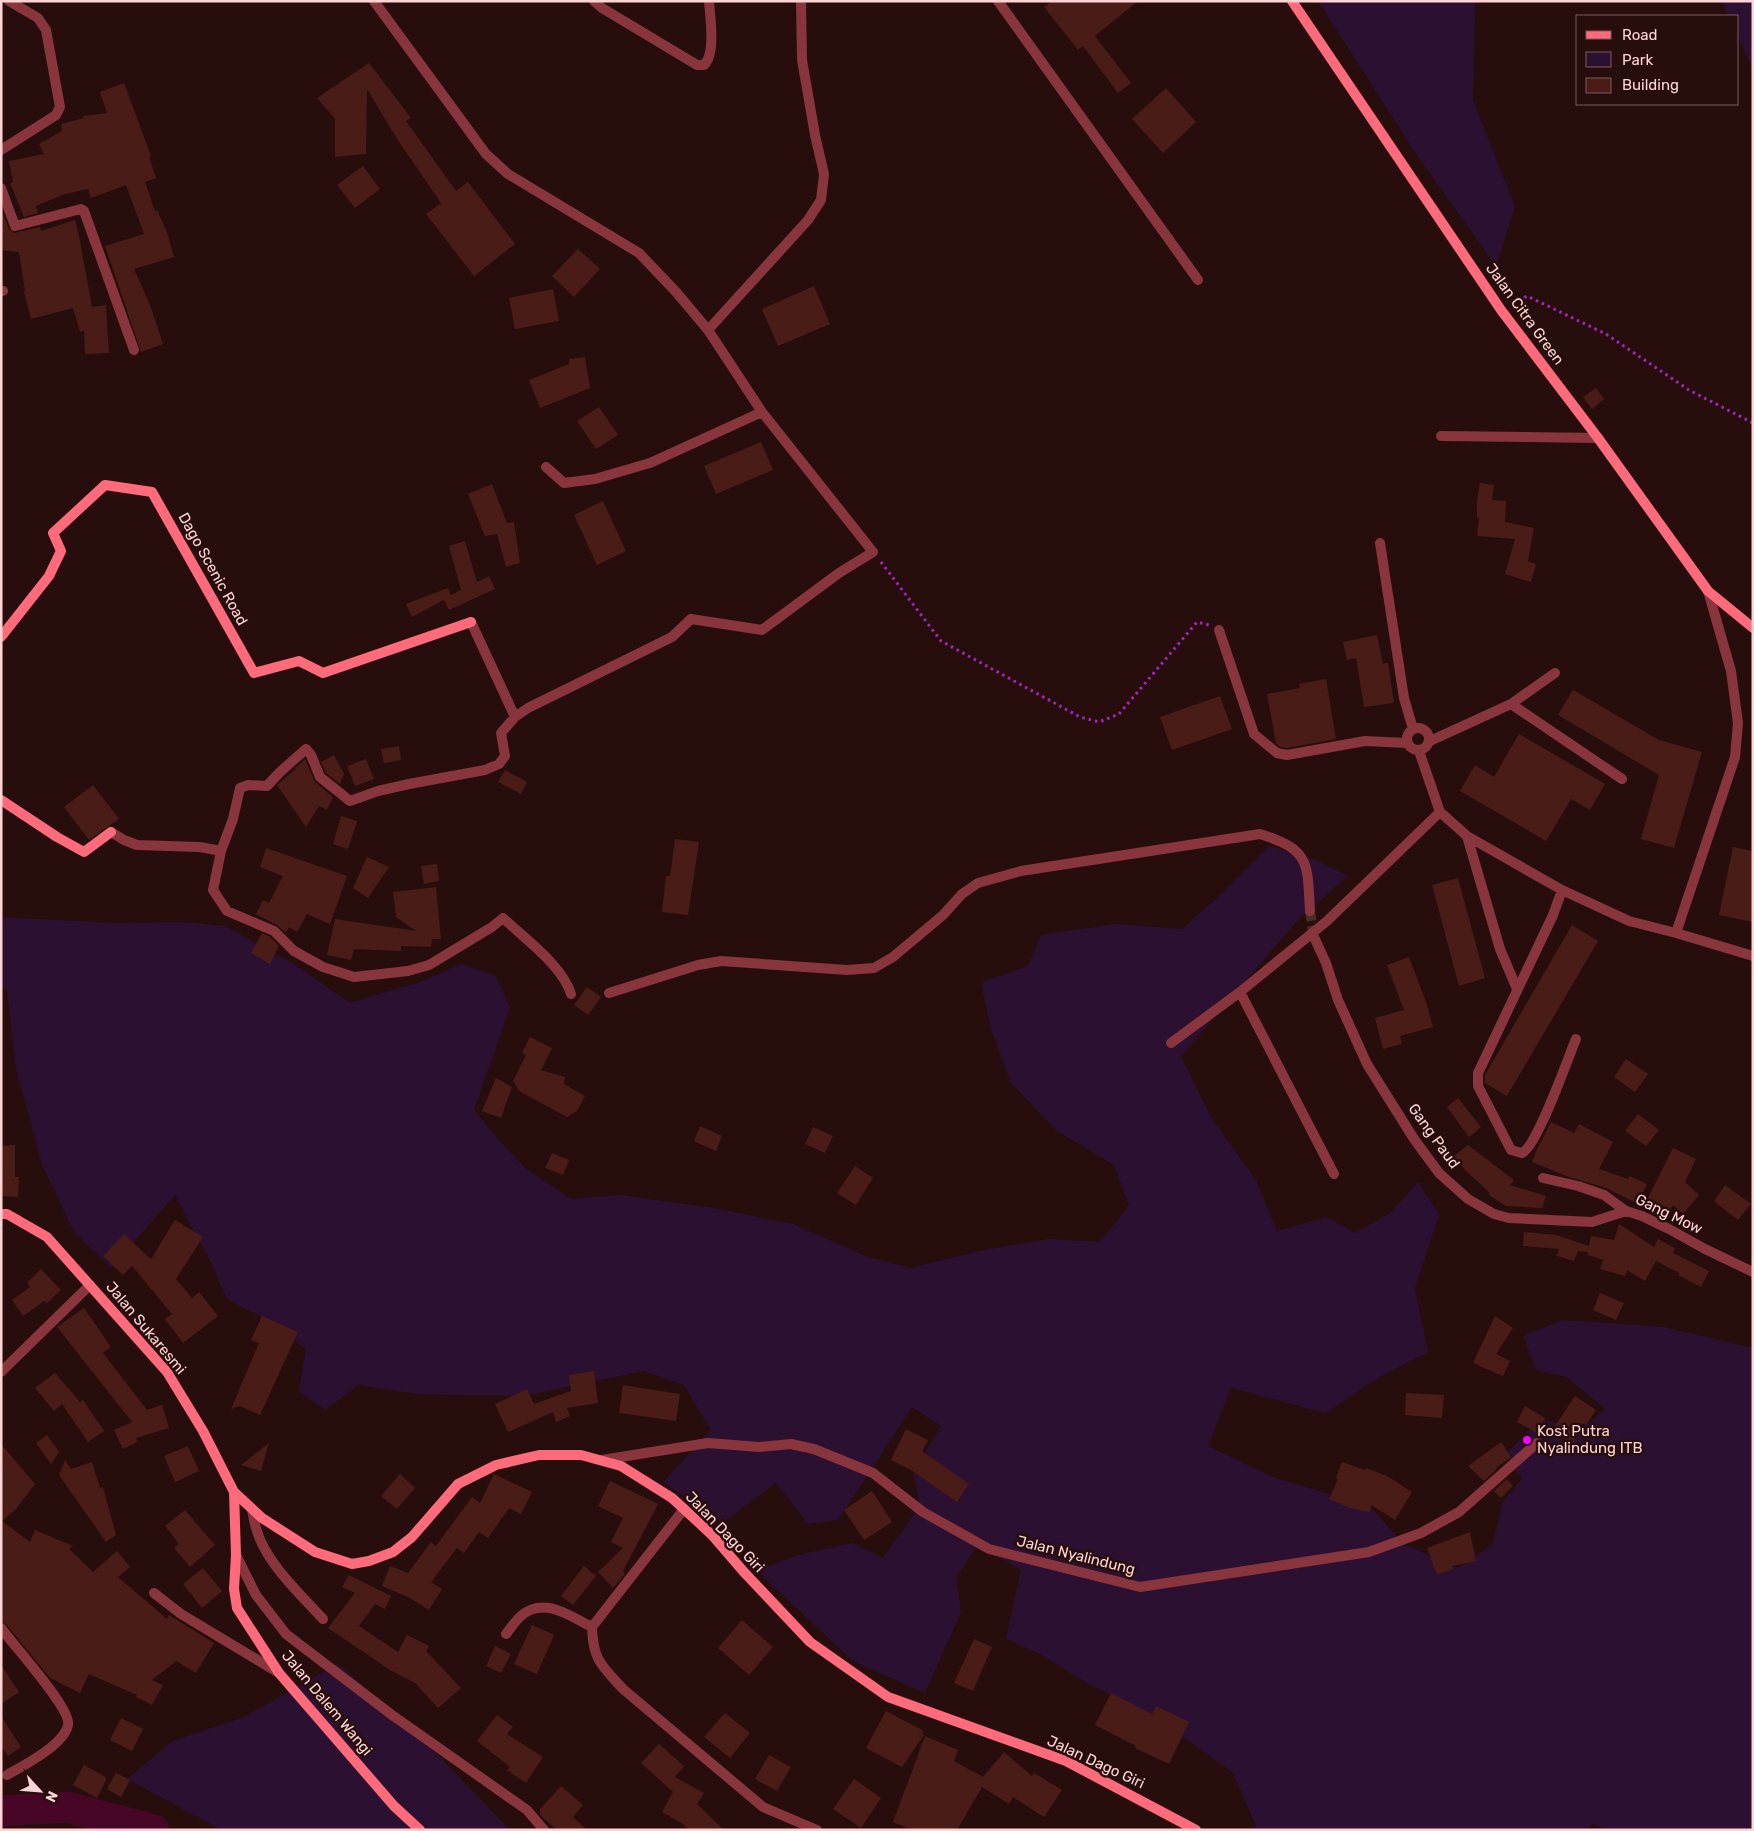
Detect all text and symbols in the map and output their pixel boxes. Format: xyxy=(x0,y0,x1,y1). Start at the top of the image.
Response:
legend xyxy=(1576,15,1739,105)
text: Road xyxy=(1622,26,1658,44)
text: Park xyxy=(1622,51,1653,69)
text: Building xyxy=(1622,76,1679,94)
street label: Jalan Citra Green xyxy=(1482,260,1568,368)
street label: Dago Scenic Road xyxy=(175,509,251,629)
street label: Gang Paud xyxy=(1404,1100,1464,1172)
street label: Gang Mow xyxy=(1632,1190,1706,1238)
street label: Jalan Sukaresmi xyxy=(102,1278,190,1378)
place label: Kost Putra Nyalindung ITB xyxy=(1537,1422,1643,1457)
marker: Kost Putra Nyalindung ITB xyxy=(1521,1434,1533,1446)
street label: Jalan Dago Giri xyxy=(682,1488,768,1576)
street label: Jalan Nyalindung xyxy=(1015,1532,1137,1578)
street label: Jalan Dalem Wangi xyxy=(278,1647,376,1759)
street label: Jalan Dago Giri xyxy=(1044,1732,1148,1792)
north arrow xyxy=(15,1766,65,1816)
text: N xyxy=(41,1788,61,1805)

